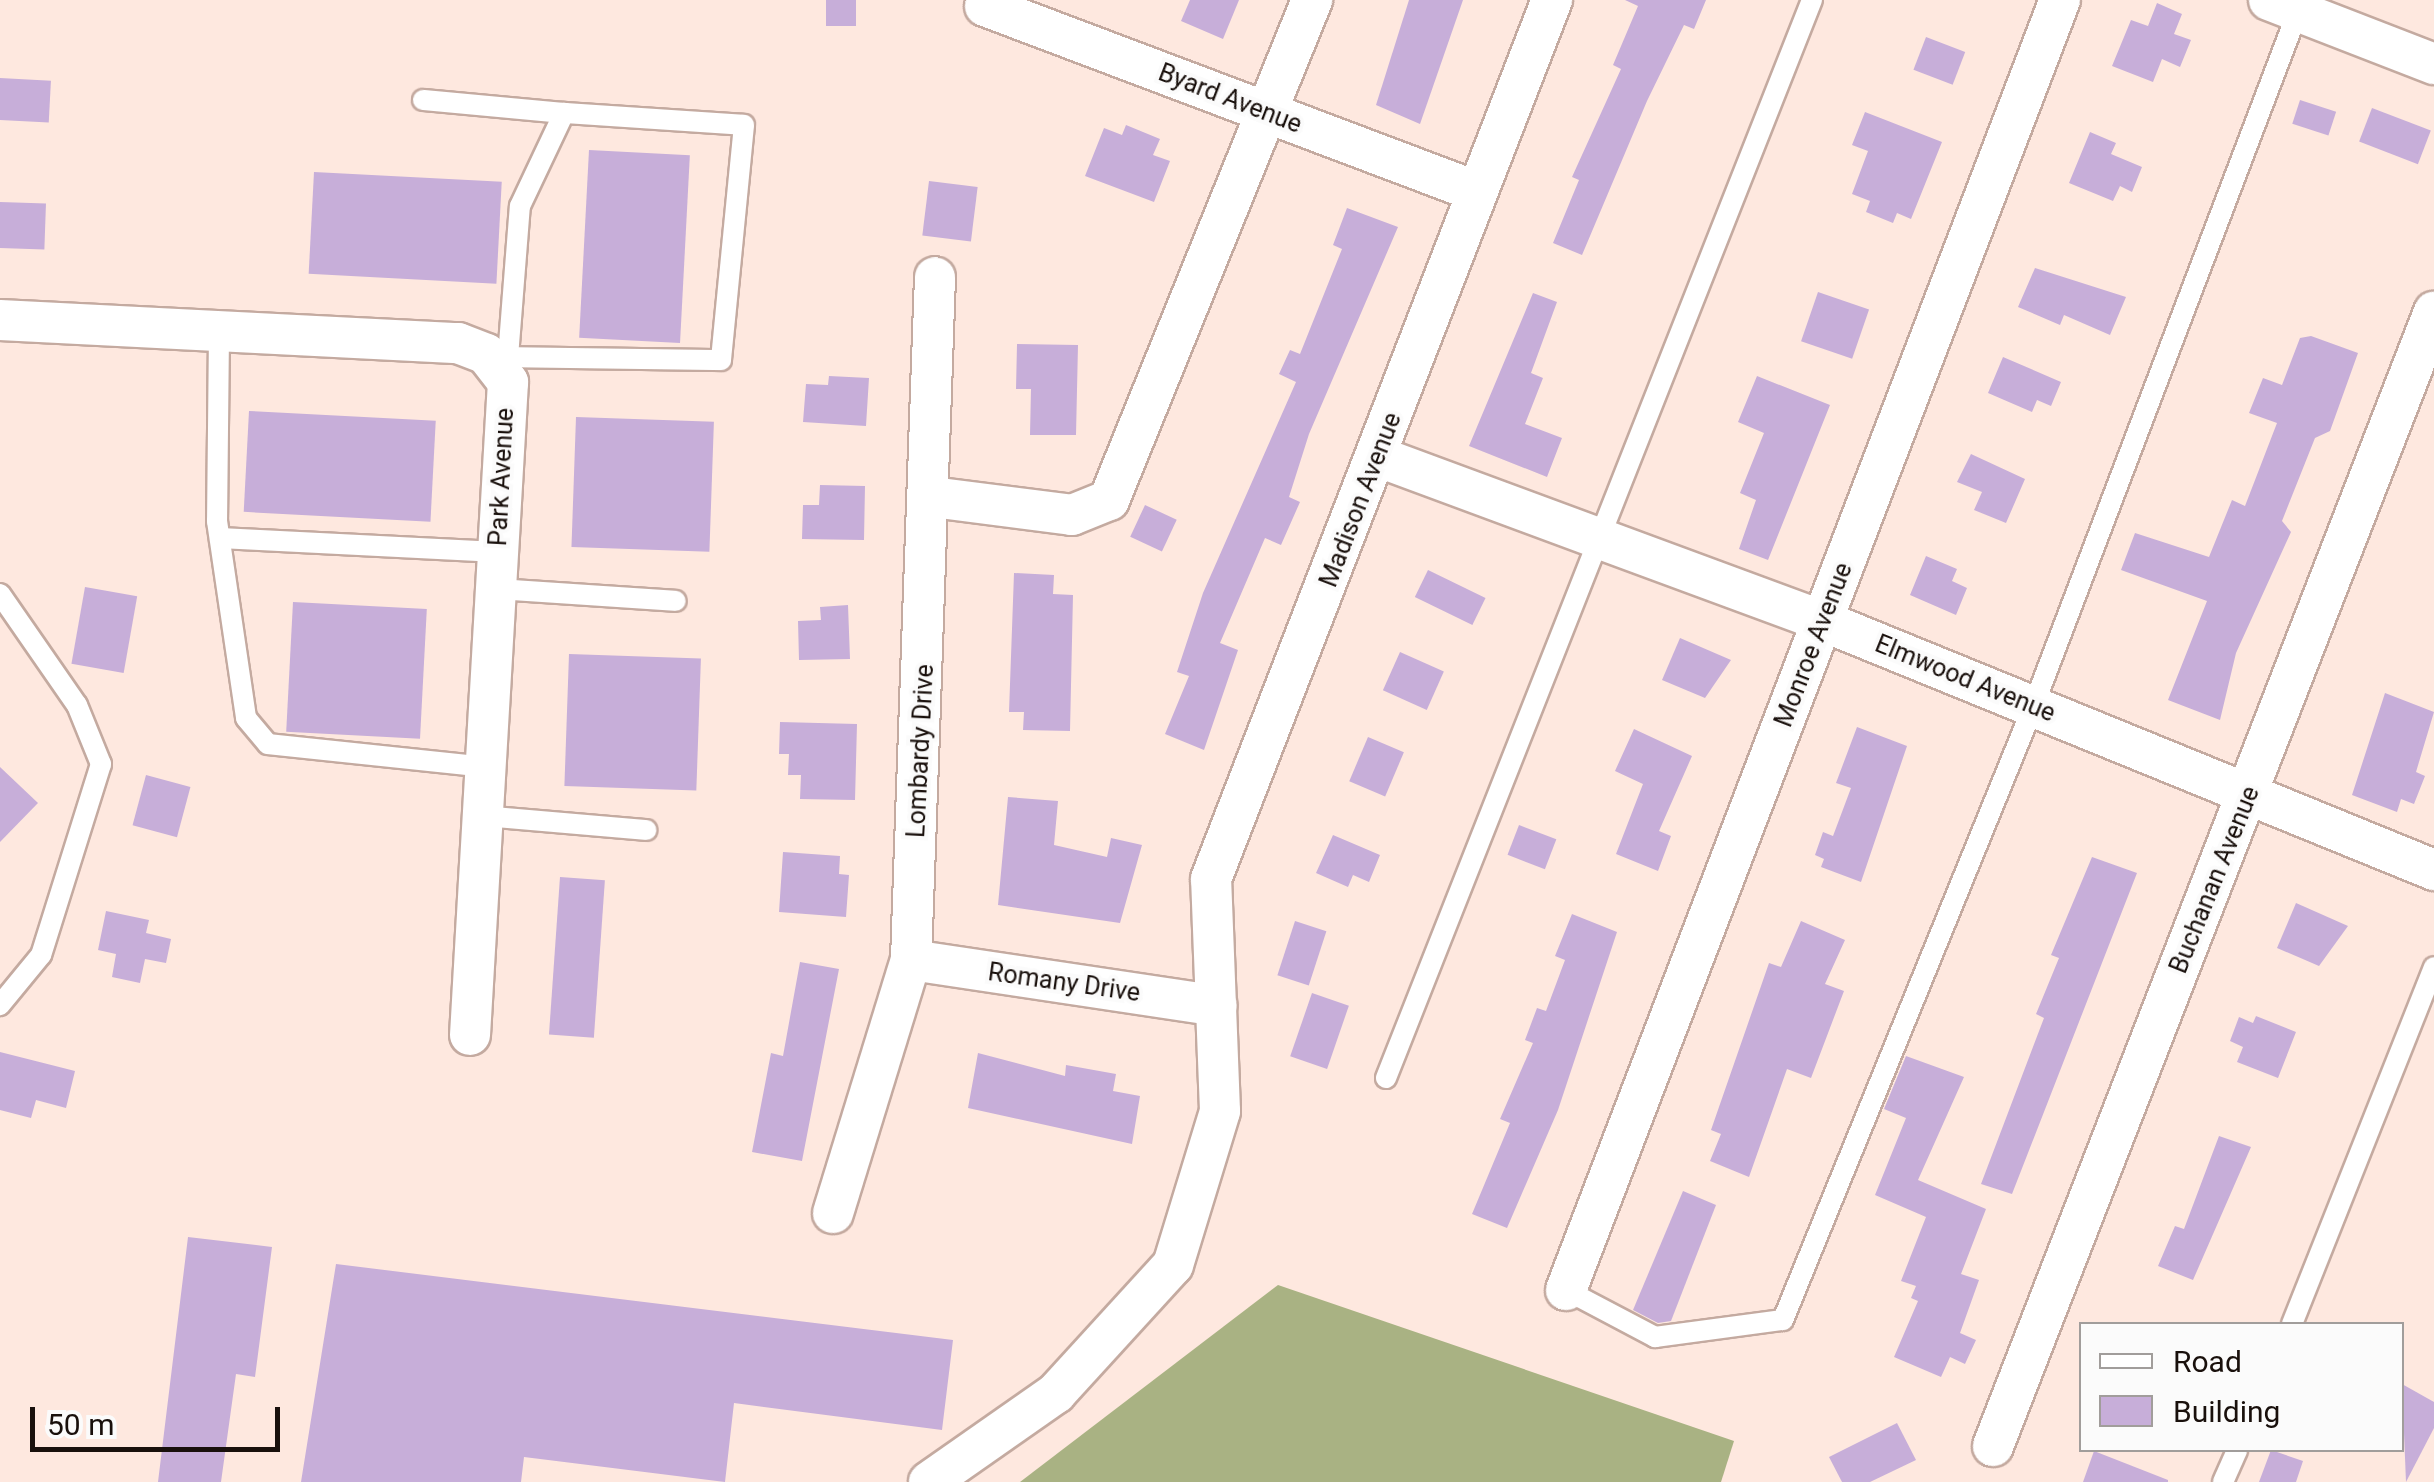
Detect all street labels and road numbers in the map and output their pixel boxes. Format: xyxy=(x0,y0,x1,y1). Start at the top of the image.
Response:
street label: Byard Avenue xyxy=(1154,58,1306,140)
street label: Park Avenue xyxy=(483,407,521,547)
street label: Madison Avenue xyxy=(1314,408,1408,592)
street label: Monroe Avenue xyxy=(1769,559,1859,731)
street label: Elmwood Avenue xyxy=(1871,629,2059,729)
street label: Lombardy Drive xyxy=(901,663,941,839)
street label: Buchanan Avenue xyxy=(2164,782,2266,978)
street label: Romany Drive xyxy=(986,957,1142,1009)

